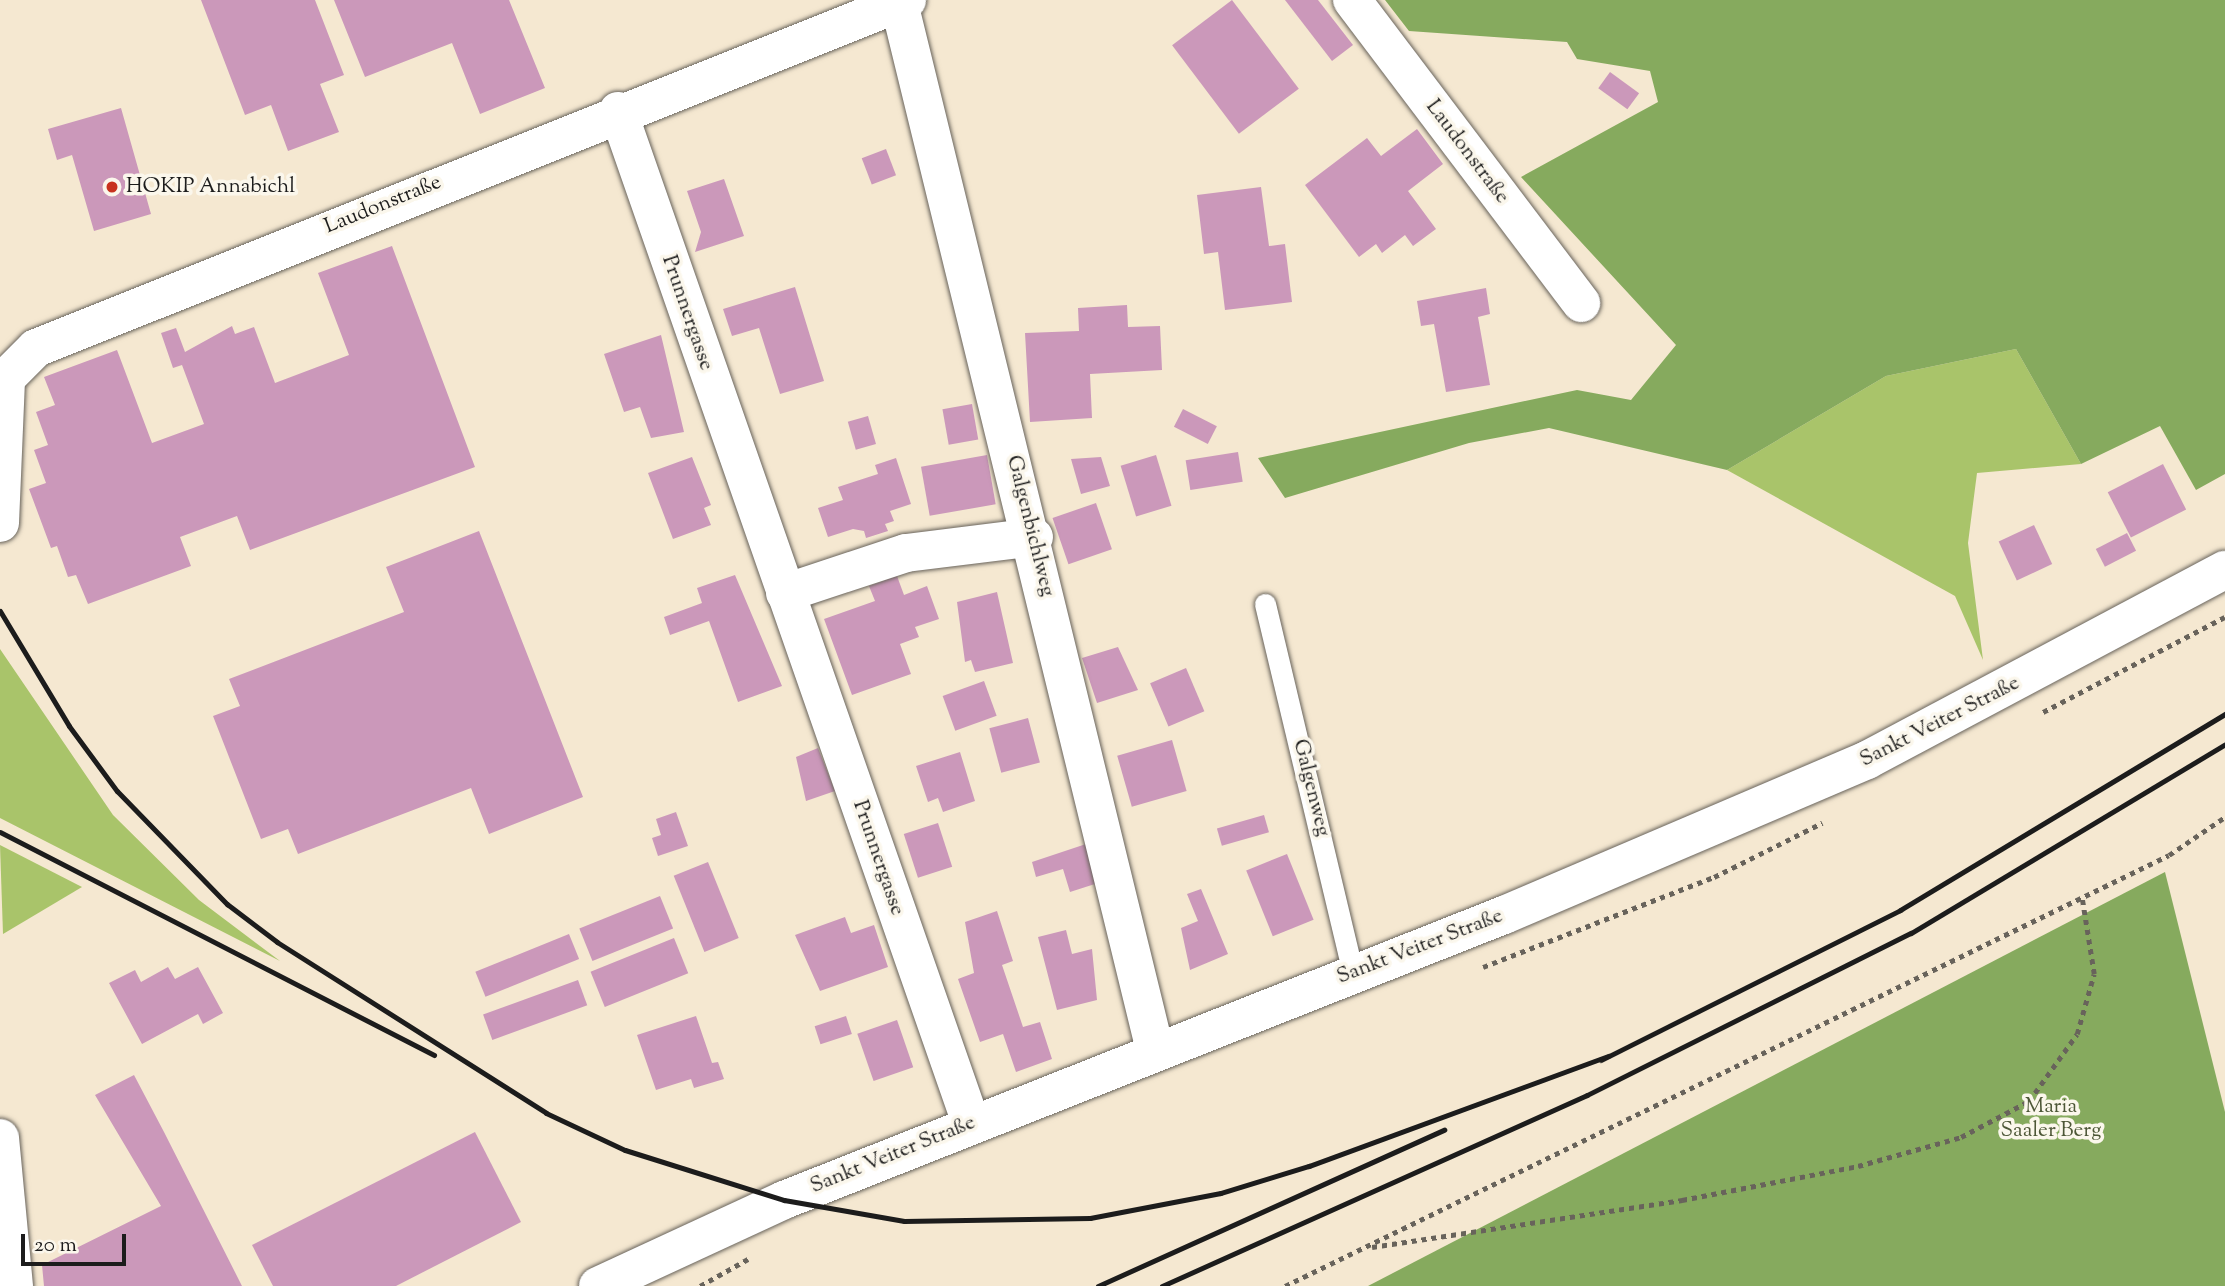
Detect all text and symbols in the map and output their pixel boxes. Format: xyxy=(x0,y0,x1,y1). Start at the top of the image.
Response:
street label: Laudonstraße xyxy=(1420,95,1514,209)
street label: Laudonstraße xyxy=(321,170,445,240)
place label: HOKIP Annabichl xyxy=(126,174,295,200)
marker: HOKIP Annabichl xyxy=(104,179,120,195)
street label: Prunnergasse xyxy=(656,252,718,374)
street label: Galgenbichlweg xyxy=(1000,453,1060,599)
street label: Sankt Veiter Straße xyxy=(1856,671,2024,773)
street label: Galgenweg xyxy=(1287,737,1335,839)
street label: Prunnergasse xyxy=(847,797,909,919)
street label: Sankt Veiter Straße xyxy=(1334,904,1506,990)
park label: Maria Saaler Berg xyxy=(2001,1094,2101,1144)
street label: Sankt Veiter Straße xyxy=(807,1110,979,1200)
scale bar xyxy=(24,1220,130,1264)
text: 20 m xyxy=(34,1231,77,1261)

